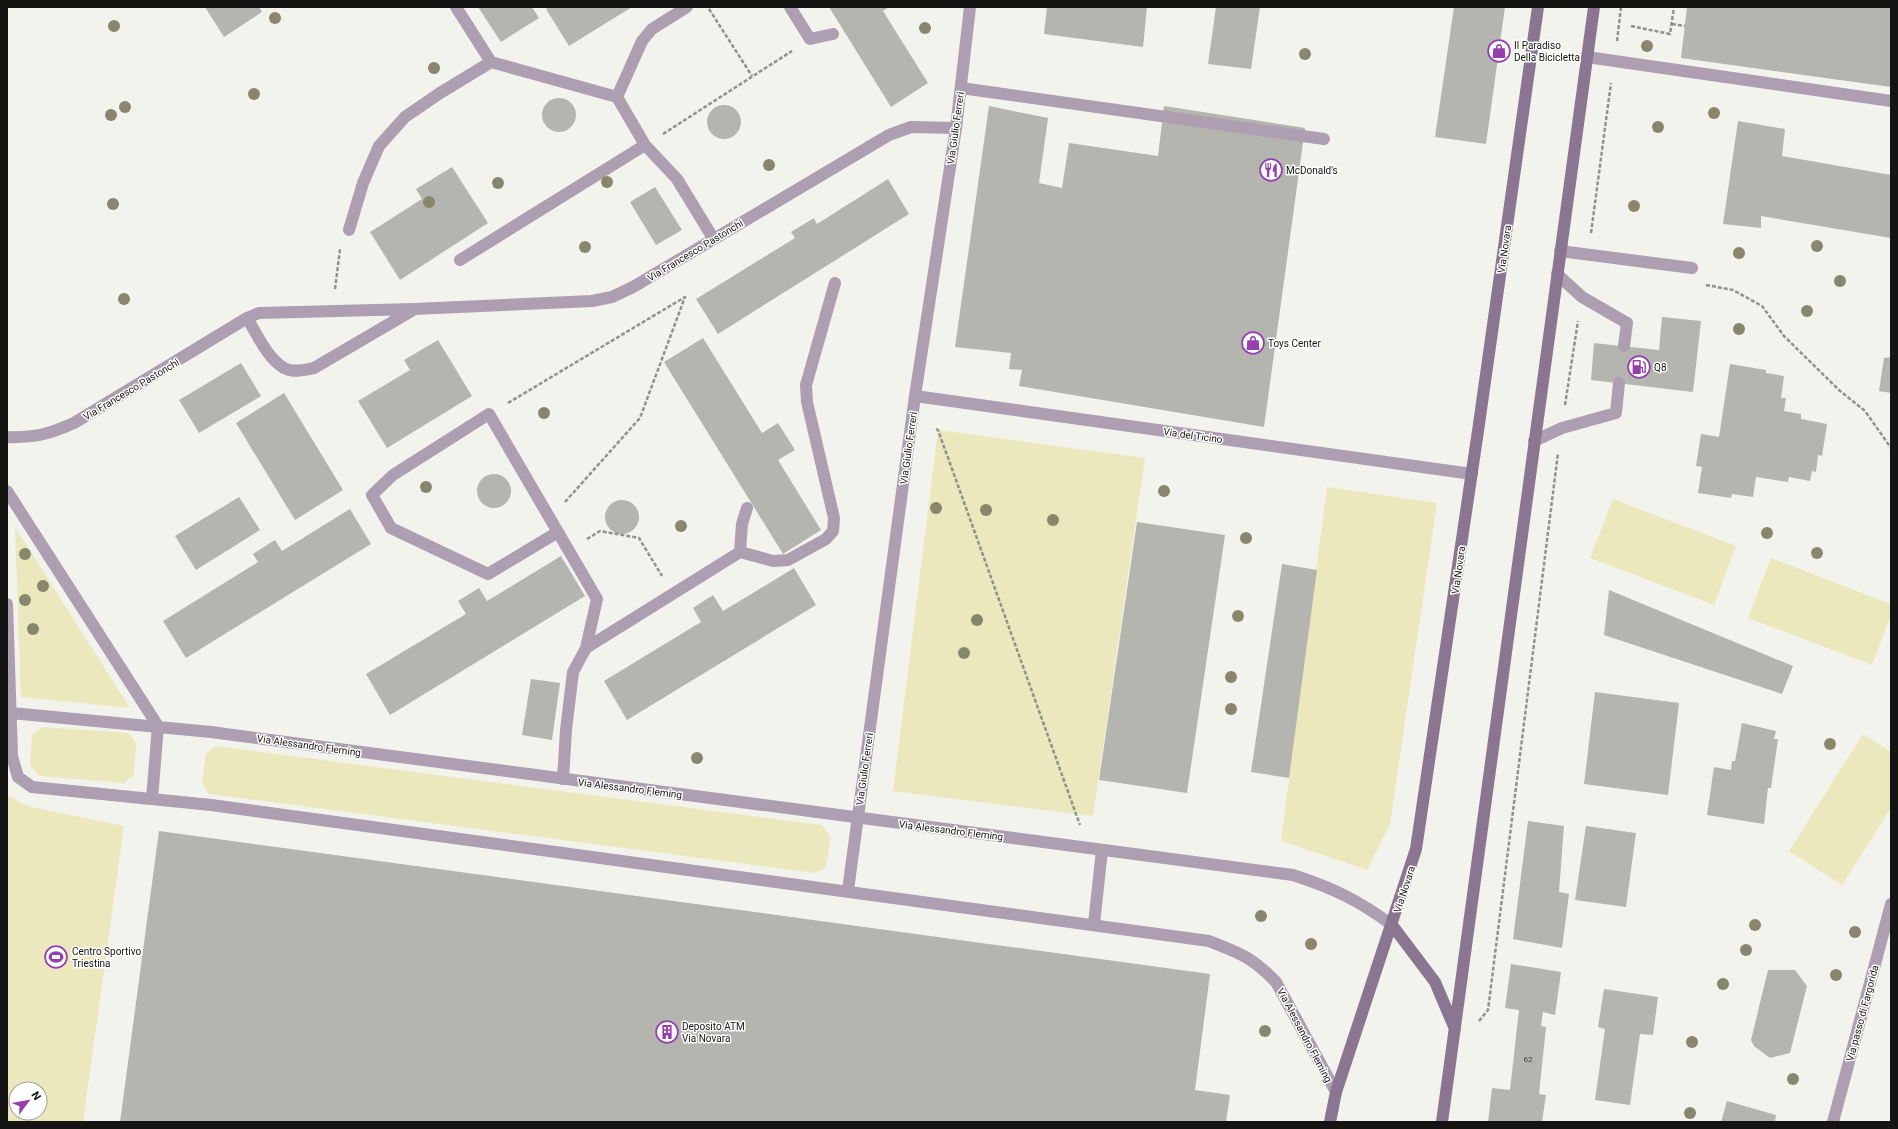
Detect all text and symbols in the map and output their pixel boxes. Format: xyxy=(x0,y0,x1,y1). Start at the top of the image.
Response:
shop icon: Il Paradiso Della Bicicletta xyxy=(1486,38,1512,64)
place label: Il Paradiso Della Bicicletta xyxy=(1514,40,1580,63)
street label: Via Giulio Ferreri xyxy=(945,91,966,165)
restaurant icon: McDonald's xyxy=(1258,157,1284,183)
place label: McDonald's xyxy=(1286,165,1338,176)
street label: Via Francesco Pastonchi xyxy=(645,217,745,283)
street label: Via Novara xyxy=(1496,224,1513,274)
shop icon: Toys Center xyxy=(1240,330,1266,356)
place label: Toys Center xyxy=(1268,338,1321,349)
fuel station icon: Q8 xyxy=(1626,354,1652,380)
street label: Via Francesco Pastonchi xyxy=(81,356,181,422)
place label: Q8 xyxy=(1654,362,1667,373)
street label: Via Giulio Ferreri xyxy=(898,411,919,485)
street label: Via del Ticino xyxy=(1163,426,1224,445)
street label: Via Novara xyxy=(1450,545,1467,595)
street label: Via Giulio Ferreri xyxy=(854,732,875,806)
street label: Via Alessandro Fleming xyxy=(256,733,362,758)
street label: Via Alessandro Fleming xyxy=(577,777,683,800)
street label: Via Alessandro Fleming xyxy=(898,819,1004,842)
street label: Via Novara xyxy=(1392,864,1417,914)
sports icon: Centro Sportivo Triestina xyxy=(43,944,69,970)
place label: Centro Sportivo Triestina xyxy=(72,946,141,969)
street label: Via passo di Fargorida xyxy=(1844,964,1881,1062)
street label: Via Alessandro Fleming xyxy=(1275,986,1334,1084)
building icon: Deposito ATM Via Novara xyxy=(654,1019,680,1045)
place label: Deposito ATM Via Novara xyxy=(682,1021,745,1044)
house number: 62 xyxy=(1524,1055,1533,1064)
north arrow xyxy=(8,1081,48,1121)
text: N xyxy=(28,1089,44,1103)

